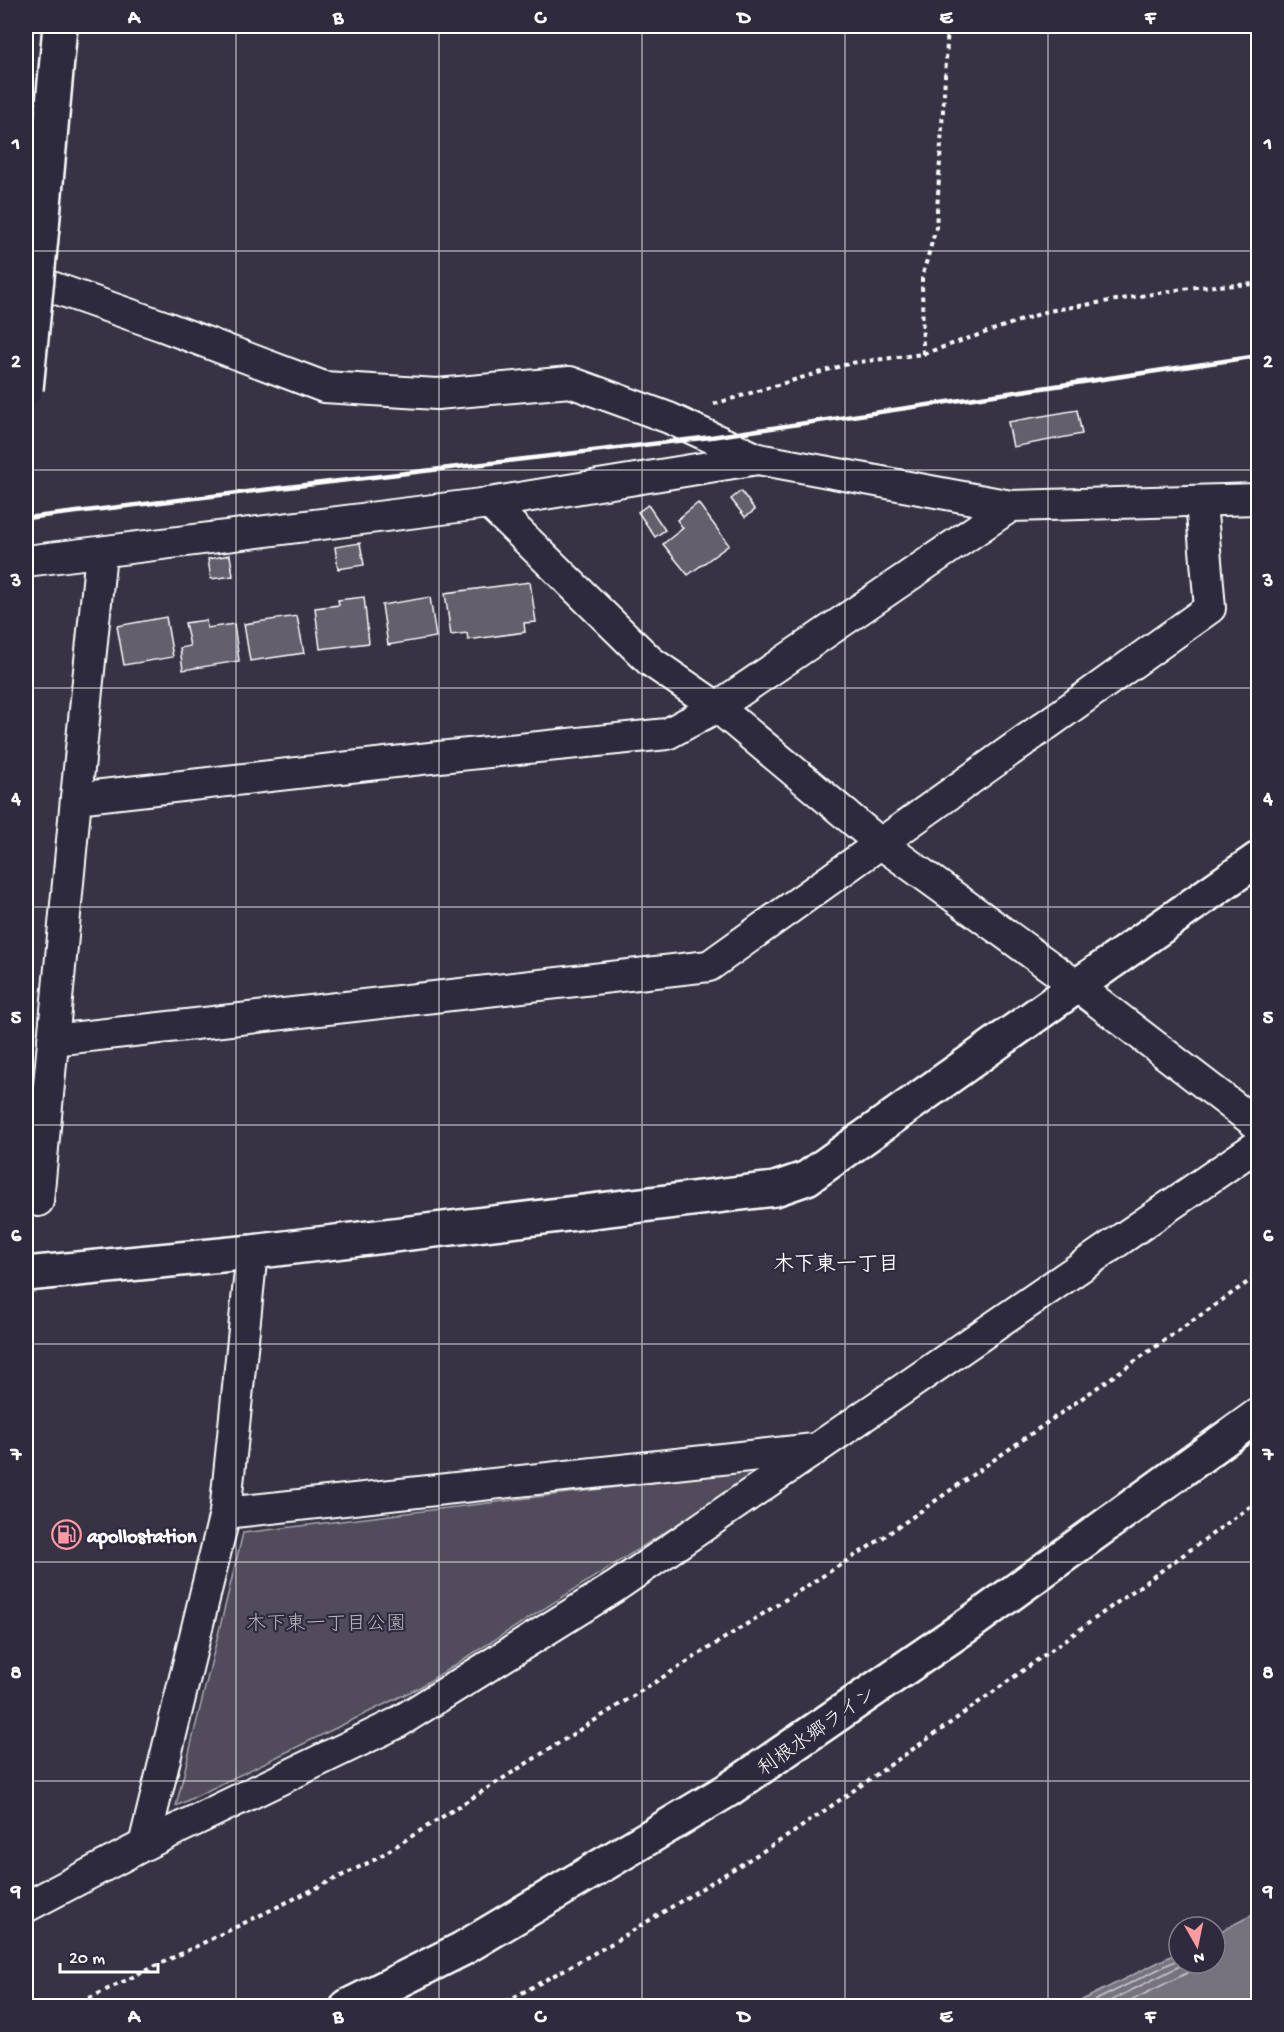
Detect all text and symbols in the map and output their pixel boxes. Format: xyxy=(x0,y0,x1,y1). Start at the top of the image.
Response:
text: A xyxy=(127,8,142,31)
text: B xyxy=(332,8,344,31)
text: C xyxy=(534,8,548,31)
text: D xyxy=(735,8,751,31)
text: E xyxy=(940,8,954,31)
text: F xyxy=(1144,8,1157,31)
text: 1 xyxy=(11,134,20,157)
text: 1 xyxy=(1263,134,1272,157)
text: 2 xyxy=(11,352,21,375)
text: 2 xyxy=(1263,352,1273,375)
text: 3 xyxy=(10,571,21,594)
text: 3 xyxy=(1262,571,1273,594)
text: 4 xyxy=(10,789,21,812)
text: 4 xyxy=(1262,789,1273,812)
text: 5 xyxy=(11,1008,22,1031)
text: 5 xyxy=(1263,1008,1274,1031)
text: 6 xyxy=(11,1226,22,1249)
text: 6 xyxy=(1263,1226,1274,1249)
district label: 木下東一丁目 xyxy=(773,1252,899,1279)
text: 7 xyxy=(10,1445,23,1468)
text: 7 xyxy=(1262,1445,1275,1468)
fuel station icon: apollostation xyxy=(50,1519,82,1551)
place label: apollostation xyxy=(86,1527,197,1550)
park label: 木下東一丁目公園 xyxy=(246,1612,406,1637)
text: 8 xyxy=(11,1663,22,1686)
text: 8 xyxy=(1263,1663,1274,1686)
street label: 利根水郷ライン xyxy=(753,1682,882,1782)
text: 9 xyxy=(10,1882,21,1905)
text: 9 xyxy=(1262,1882,1273,1905)
north arrow xyxy=(1167,1915,1227,1975)
scale bar xyxy=(60,1936,158,1974)
text: N xyxy=(1192,1946,1205,1967)
text: 20 m xyxy=(69,1949,105,1970)
text: A xyxy=(127,2007,142,2030)
text: B xyxy=(332,2007,344,2030)
text: C xyxy=(534,2007,548,2030)
text: D xyxy=(735,2007,751,2030)
text: E xyxy=(940,2007,954,2030)
text: F xyxy=(1144,2007,1157,2030)

